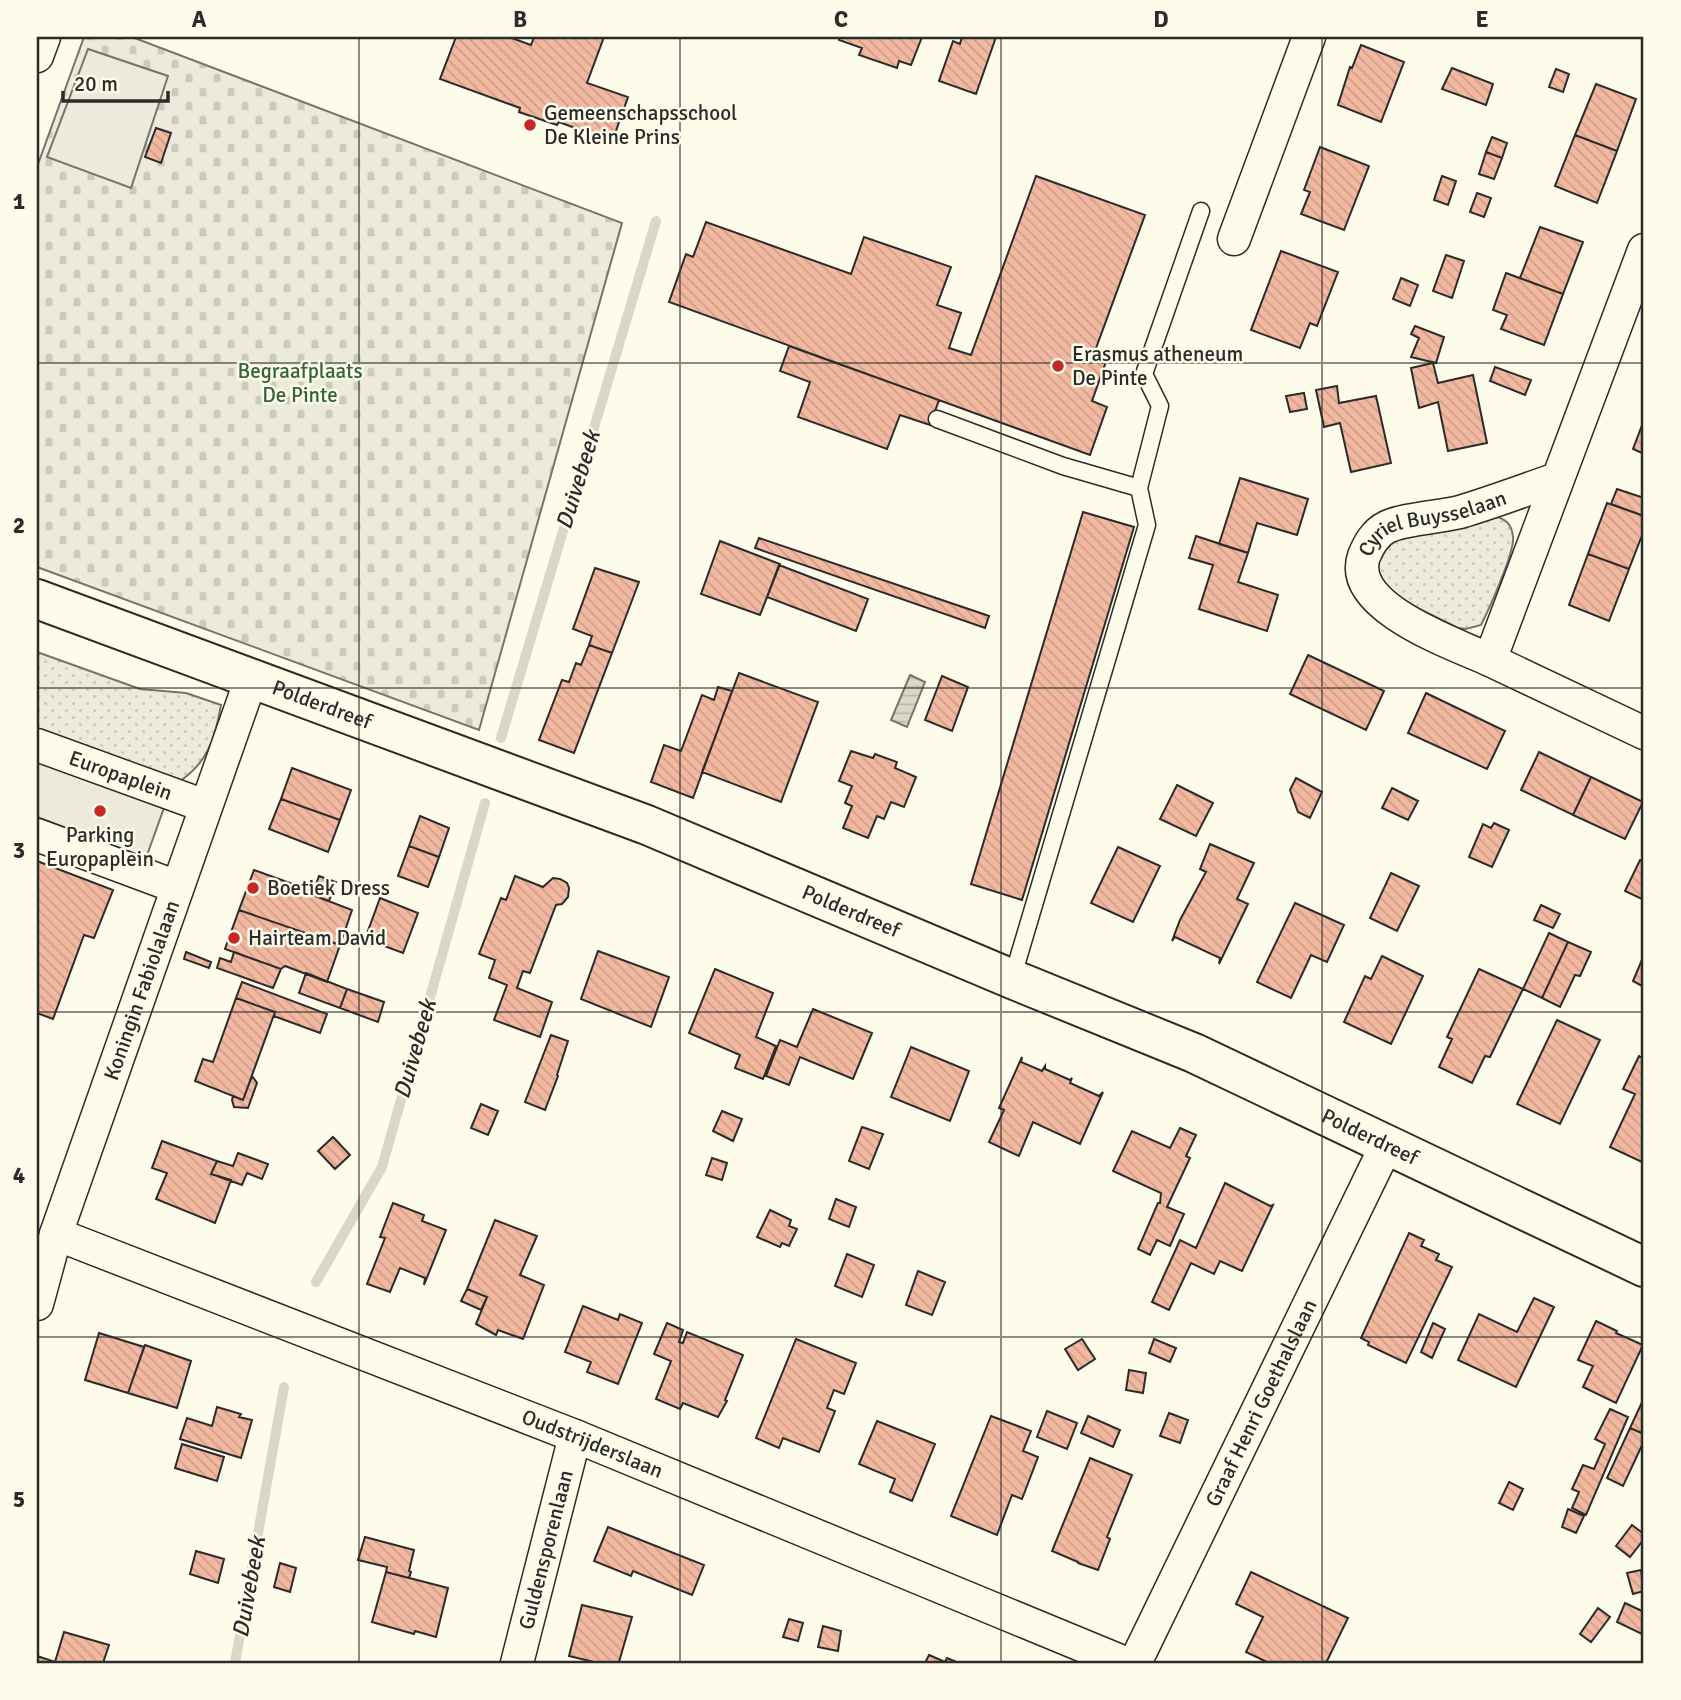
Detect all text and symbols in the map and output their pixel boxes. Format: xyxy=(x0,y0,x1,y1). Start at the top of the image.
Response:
text: A xyxy=(192,5,207,34)
text: B xyxy=(513,5,527,34)
text: C xyxy=(834,5,848,34)
text: D xyxy=(1153,5,1169,34)
text: E xyxy=(1475,5,1489,34)
scale bar xyxy=(63,60,168,104)
text: 20 m xyxy=(74,71,118,97)
place label: Gemeenschapsschool De Kleine Prins xyxy=(544,100,737,150)
marker: Gemeenschapsschool De Kleine Prins xyxy=(522,117,538,133)
text: 1 xyxy=(13,187,25,216)
place label: Erasmus atheneum De Pinte xyxy=(1072,341,1243,391)
park label: Begraafplaats De Pinte xyxy=(237,358,363,408)
marker: Erasmus atheneum De Pinte xyxy=(1050,358,1066,374)
water label: Duivebeek xyxy=(549,425,607,533)
street label: Cyriel Buysselaan xyxy=(1353,485,1510,561)
text: 2 xyxy=(13,511,25,540)
street label: Polderdreef xyxy=(269,674,376,735)
street label: Europaplein xyxy=(65,745,176,806)
marker: Parking Europaplein xyxy=(92,803,108,819)
place label: Parking Europaplein xyxy=(46,822,154,872)
text: 3 xyxy=(13,836,25,865)
place label: Boetiek Dress xyxy=(267,875,390,901)
street label: Polderdreef xyxy=(798,879,905,944)
marker: Boetiek Dress xyxy=(245,880,261,896)
street label: Koningin Fabiolalaan xyxy=(98,897,185,1084)
place label: Hairteam David xyxy=(248,925,386,951)
marker: Hairteam David xyxy=(226,930,242,946)
water label: Duivebeek xyxy=(387,994,444,1102)
street label: Polderdreef xyxy=(1317,1103,1423,1171)
text: 4 xyxy=(13,1161,25,1190)
street label: Graaf Henri Goethalslaan xyxy=(1200,1295,1323,1511)
street label: Oudstrijderslaan xyxy=(518,1404,667,1484)
street label: Guldensporenlaan xyxy=(513,1467,579,1632)
text: 5 xyxy=(13,1485,25,1514)
water label: Duivebeek xyxy=(226,1532,273,1640)

